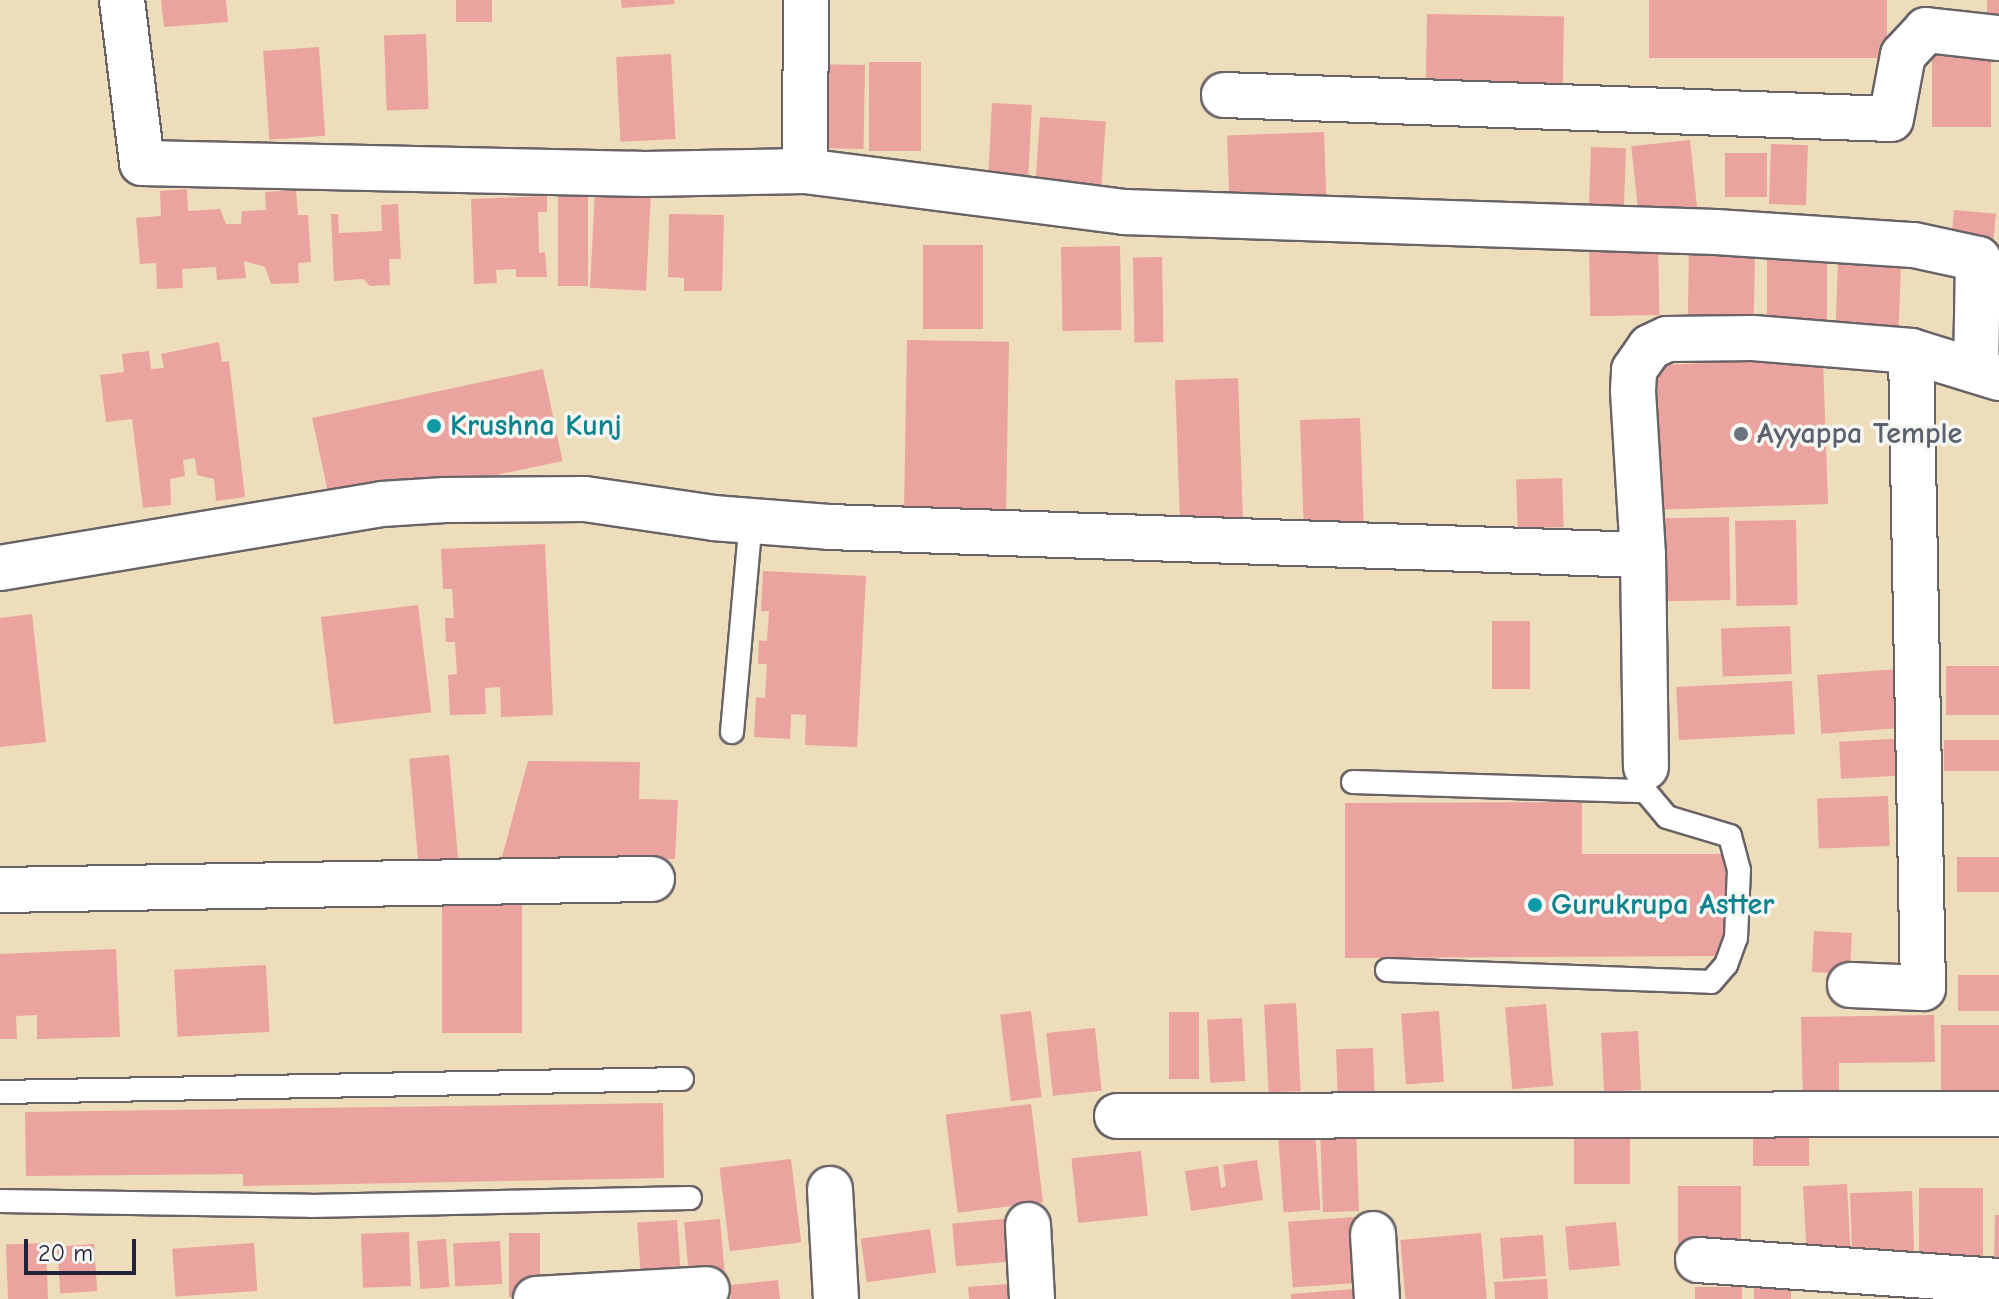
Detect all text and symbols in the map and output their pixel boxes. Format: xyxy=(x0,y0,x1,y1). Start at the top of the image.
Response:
place label: Krushna Kunj xyxy=(450,408,622,444)
place label: Ayyappa Temple xyxy=(1757,416,1962,452)
marker: Krushna Kunj xyxy=(425,417,443,435)
marker: Ayyappa Temple xyxy=(1732,425,1750,443)
place label: Gurukrupa Astter xyxy=(1551,887,1774,923)
marker: Gurukrupa Astter xyxy=(1526,896,1544,914)
scale bar xyxy=(28,1223,140,1273)
text: 20 m xyxy=(38,1239,93,1267)

